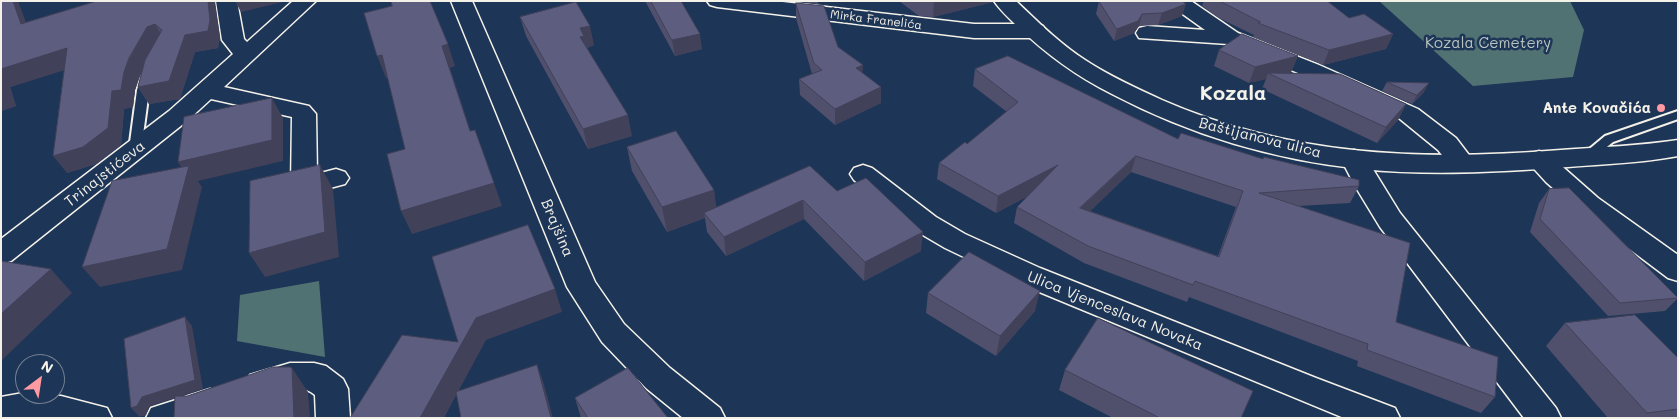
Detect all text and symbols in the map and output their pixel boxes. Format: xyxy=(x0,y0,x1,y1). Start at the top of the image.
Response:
street label: Mirka Franelića xyxy=(829,7,923,33)
park label: Kozala Cemetery xyxy=(1425,34,1551,52)
district label: Kozala xyxy=(1200,82,1266,106)
place label: Ante Kovačića xyxy=(1542,99,1651,117)
marker: Ante Kovačića xyxy=(1655,102,1667,114)
street label: Baštijanova ulica xyxy=(1197,114,1323,162)
street label: Trinajstićeva xyxy=(61,137,149,211)
street label: Brajšina xyxy=(537,197,577,259)
street label: Ulica Vjenceslava Novaka xyxy=(1025,268,1205,354)
north arrow xyxy=(15,354,65,404)
text: N xyxy=(38,356,57,377)

